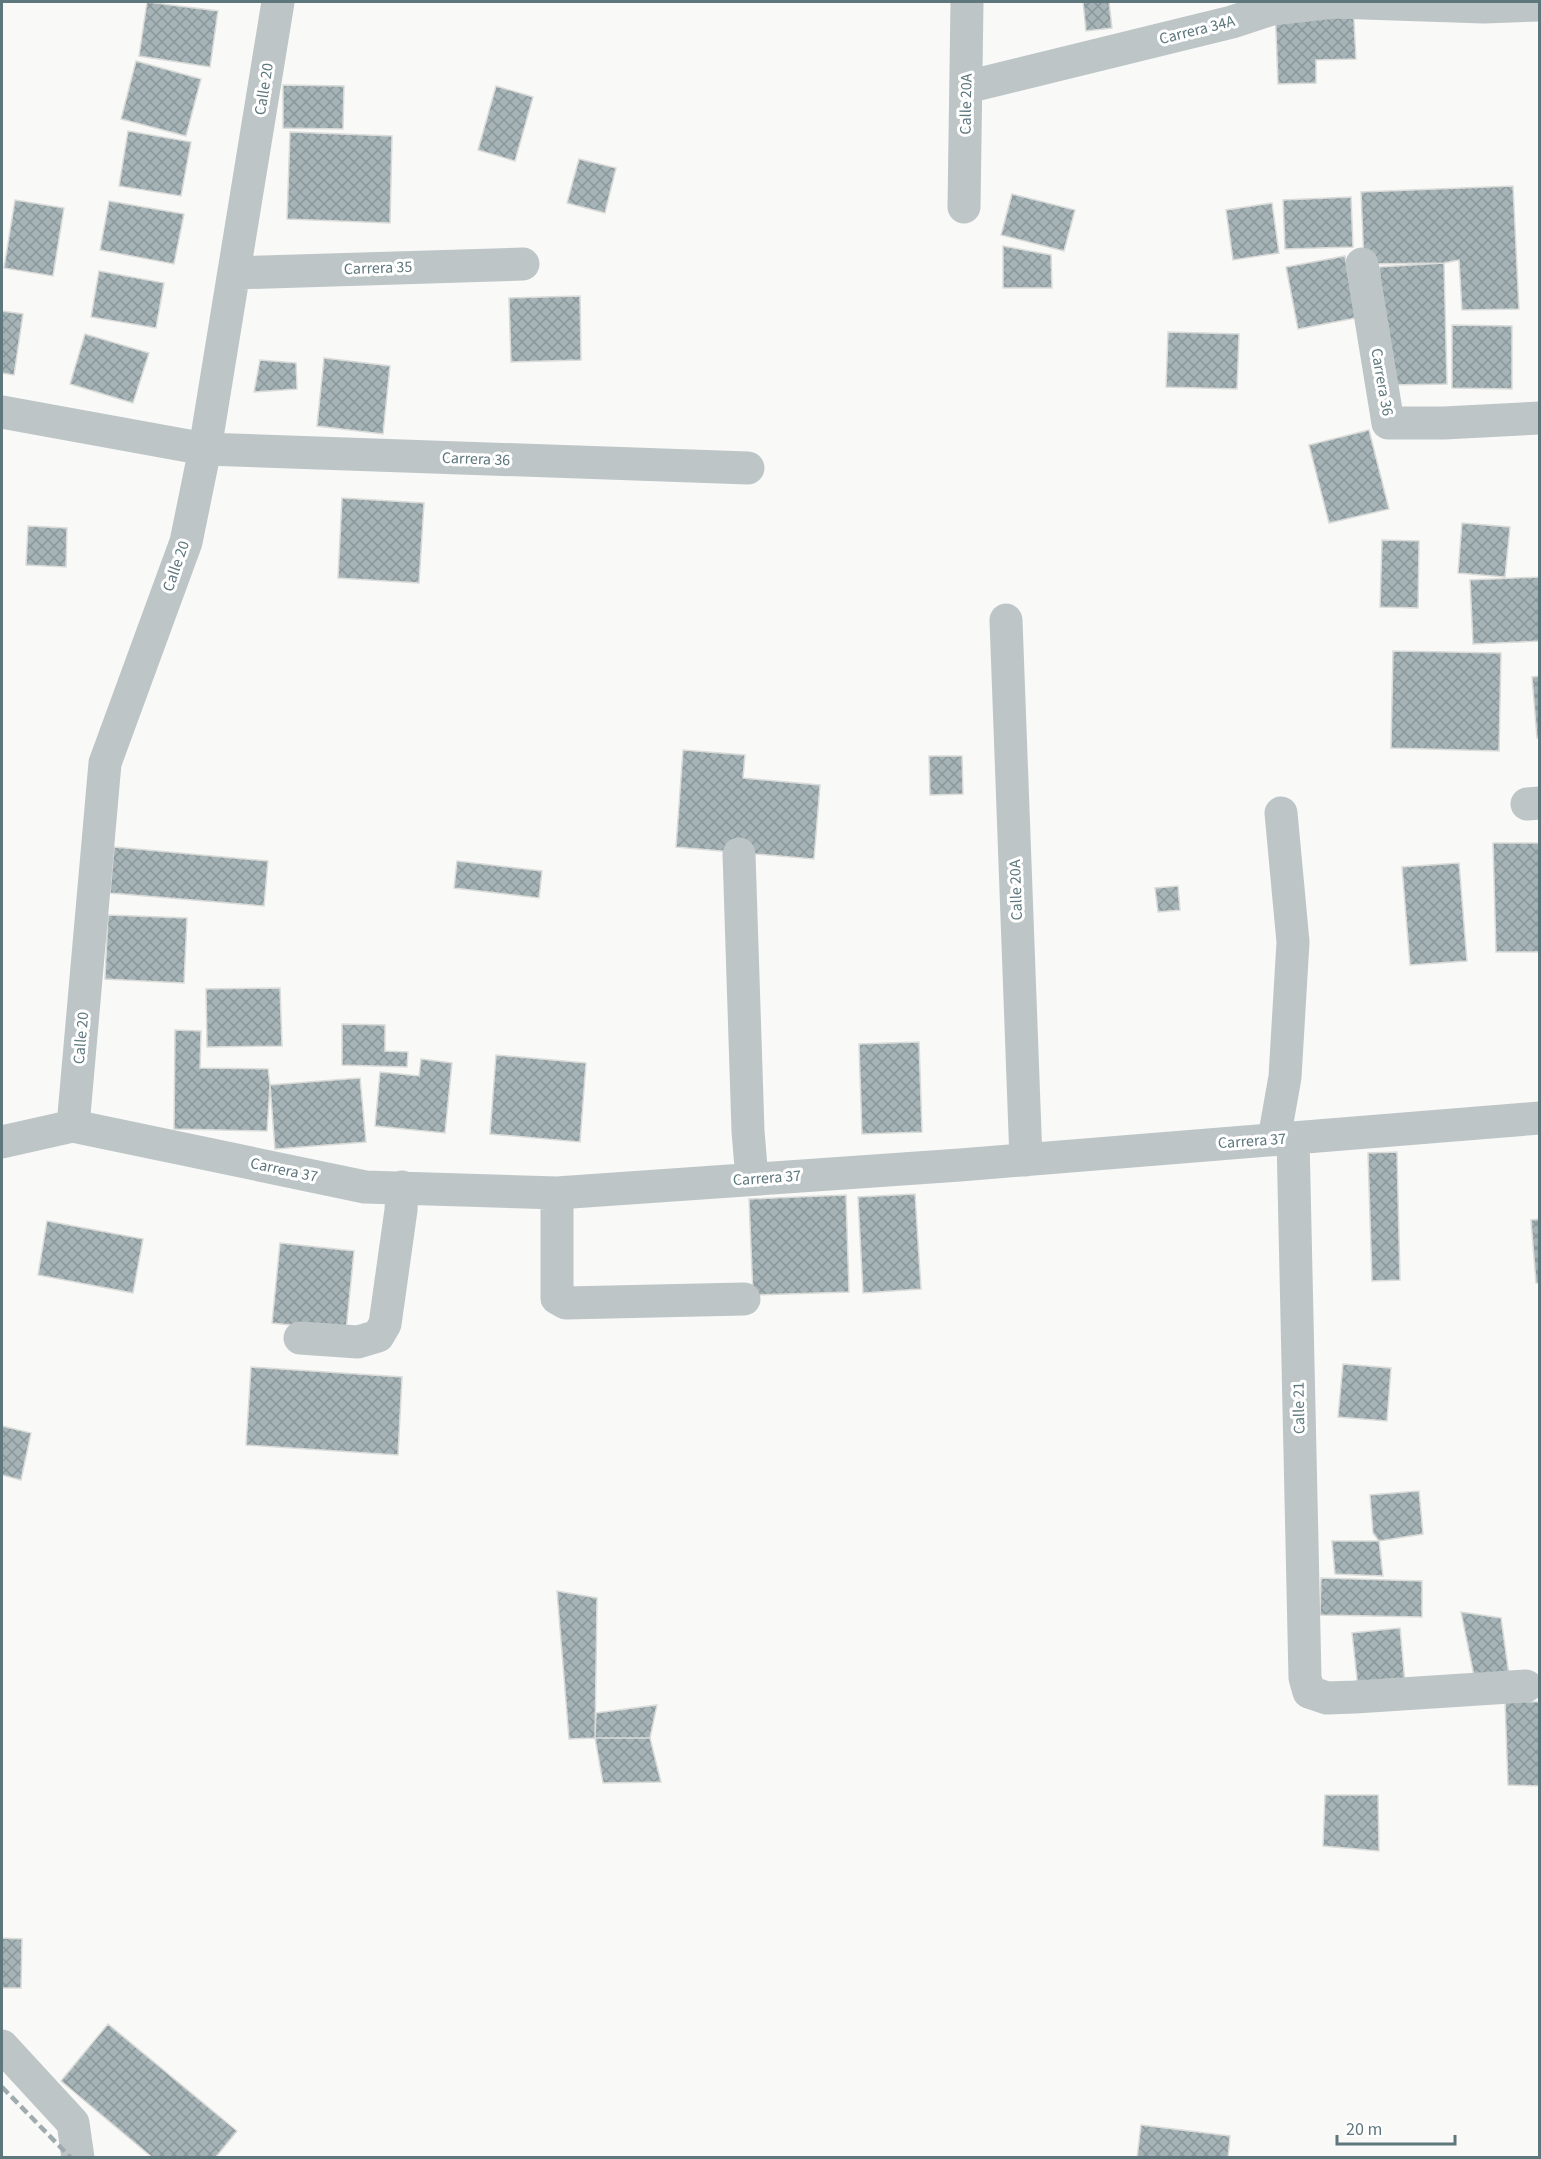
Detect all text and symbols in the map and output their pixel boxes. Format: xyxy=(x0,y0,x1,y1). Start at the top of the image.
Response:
street label: Carrera 34A xyxy=(1157,10,1237,50)
street label: Calle 20 xyxy=(249,61,279,117)
street label: Calle 20A xyxy=(954,73,978,135)
street label: Carrera 35 xyxy=(343,256,413,280)
street label: Carrera 36 xyxy=(1365,346,1399,418)
street label: Carrera 36 xyxy=(441,447,511,471)
street label: Calle 20 xyxy=(157,538,195,594)
street label: Calle 20A xyxy=(1004,859,1028,921)
street label: Calle 20 xyxy=(68,1011,94,1065)
street label: Carrera 37 xyxy=(1217,1128,1287,1154)
street label: Carrera 37 xyxy=(248,1152,320,1188)
street label: Carrera 37 xyxy=(732,1165,802,1191)
street label: Calle 21 xyxy=(1288,1382,1310,1434)
scale bar xyxy=(1337,2108,1456,2146)
text: 20 m xyxy=(1346,2117,1382,2142)

